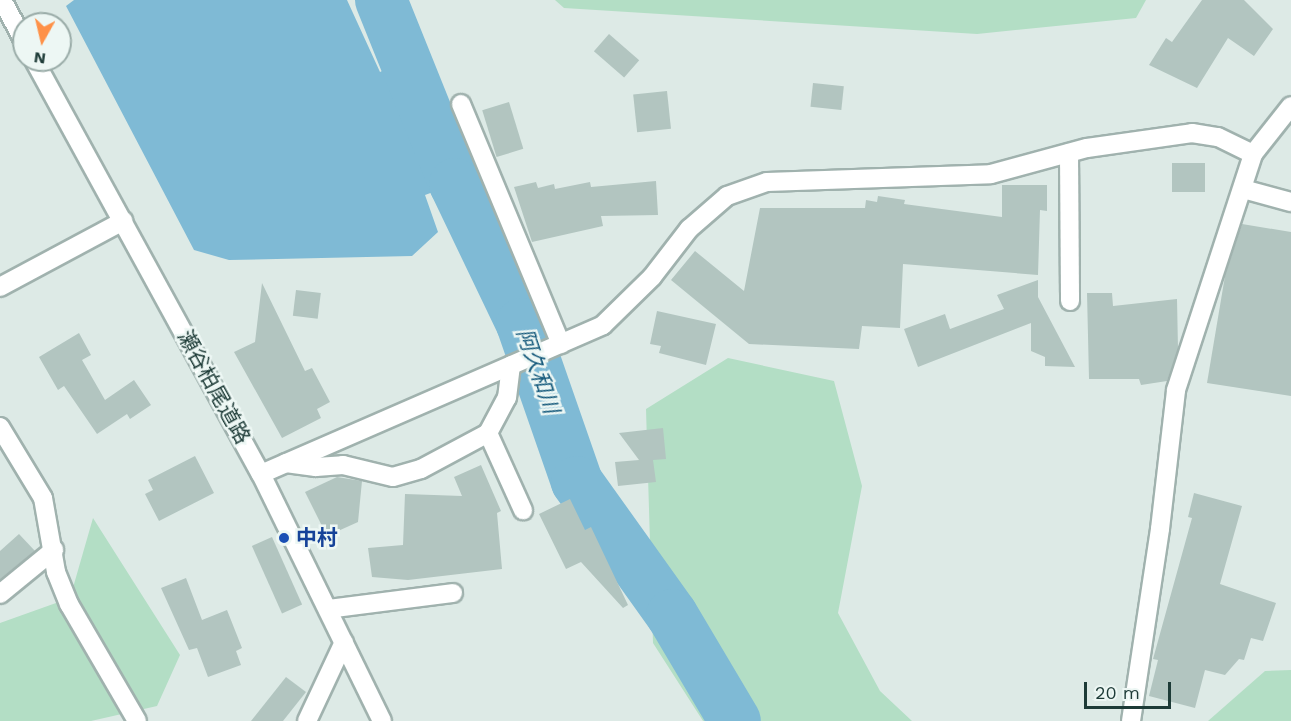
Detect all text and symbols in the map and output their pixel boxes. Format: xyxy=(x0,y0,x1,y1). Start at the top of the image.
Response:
north arrow xyxy=(12,12,72,72)
text: N xyxy=(33,48,47,69)
water label: 阿久和川 xyxy=(511,325,565,417)
street label: 瀬谷柏尾道路 xyxy=(172,326,256,448)
place label: 中村 xyxy=(296,525,338,551)
marker: 中村 xyxy=(277,531,291,545)
scale bar xyxy=(1087,670,1174,708)
text: 20 m xyxy=(1095,682,1140,703)

